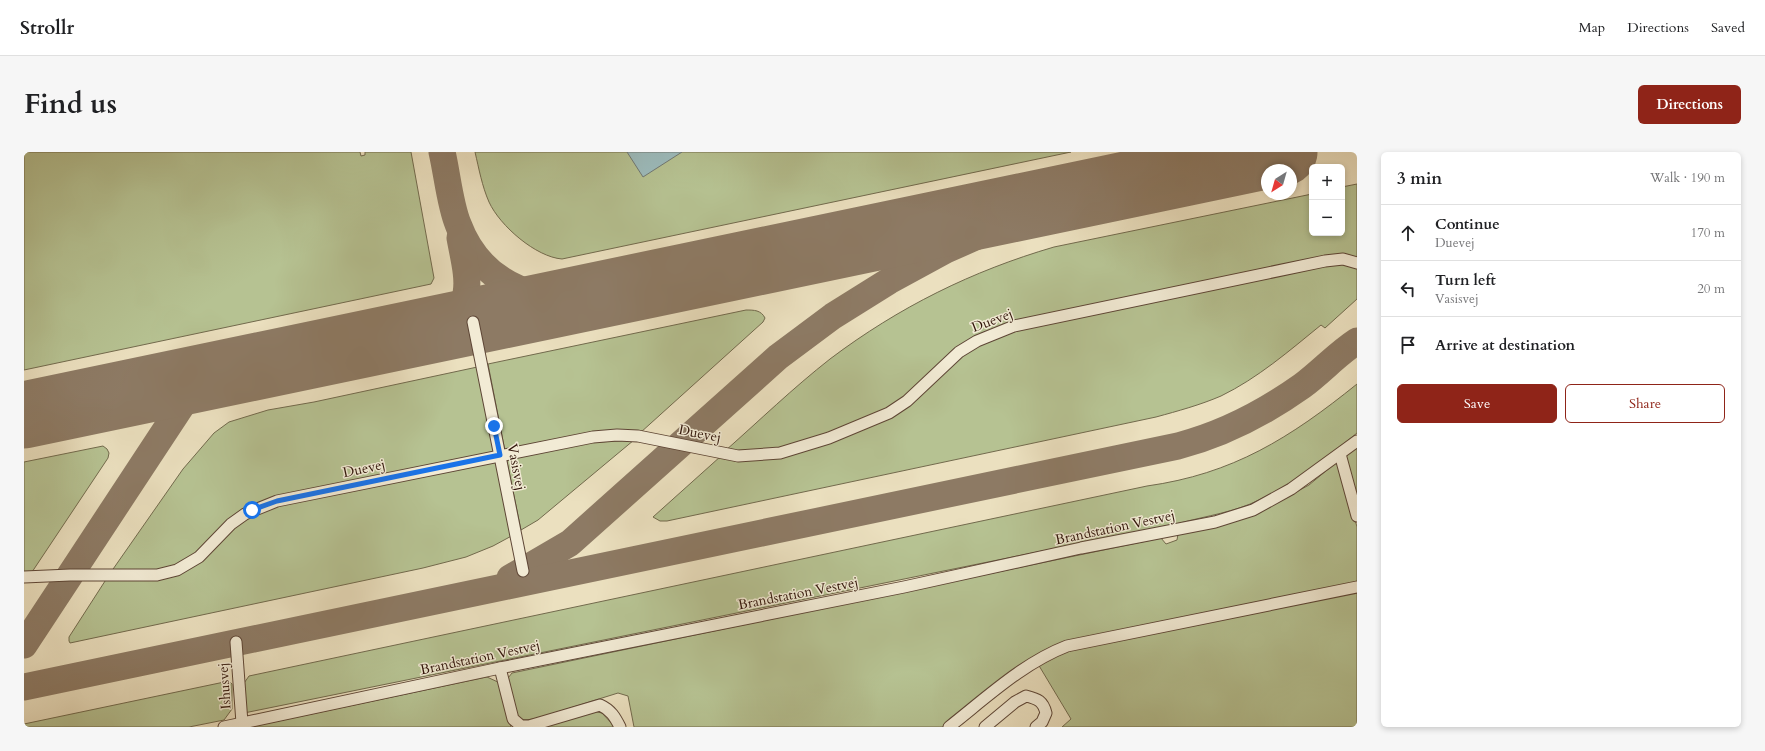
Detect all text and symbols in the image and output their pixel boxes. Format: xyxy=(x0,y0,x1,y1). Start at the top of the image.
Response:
text: Strollr xyxy=(20,15,74,41)
text: Map xyxy=(1579,18,1605,37)
text: Directions xyxy=(1627,18,1689,37)
text: Saved xyxy=(1711,18,1745,37)
text: Find us xyxy=(24,85,117,123)
button: Directions xyxy=(1638,85,1741,124)
north arrow xyxy=(1261,164,1297,200)
map controls xyxy=(1309,164,1345,236)
button: + xyxy=(1309,164,1345,200)
text: 3 min xyxy=(1397,167,1442,190)
text: Walk · 190 m xyxy=(1650,169,1725,187)
button: − xyxy=(1309,200,1345,236)
text: Continue xyxy=(1435,214,1500,234)
icon: ahead xyxy=(1397,222,1419,244)
text: 170 m xyxy=(1691,224,1725,242)
text: Duevej xyxy=(1435,234,1475,252)
text: Turn left xyxy=(1435,270,1496,290)
icon: left xyxy=(1397,278,1419,300)
text: 20 m xyxy=(1697,280,1725,298)
text: Vasisvej xyxy=(1435,290,1479,308)
street label: Duevej xyxy=(969,304,1016,337)
icon: arrive xyxy=(1397,334,1419,356)
text: Arrive at destination xyxy=(1435,335,1575,355)
button: Save xyxy=(1397,384,1557,423)
button: Share xyxy=(1565,384,1725,423)
route end xyxy=(485,417,503,435)
street label: Duevej xyxy=(677,420,723,447)
street label: Vasisvej xyxy=(503,442,530,492)
street label: Duevej xyxy=(341,455,387,482)
route start xyxy=(243,501,261,519)
street label: Brandstation Vestvej xyxy=(1053,506,1177,549)
street label: Brandstation Vestvej xyxy=(736,573,860,614)
street label: Brandstation Vestvej xyxy=(418,636,542,679)
street label: Ishusvej xyxy=(213,662,236,710)

